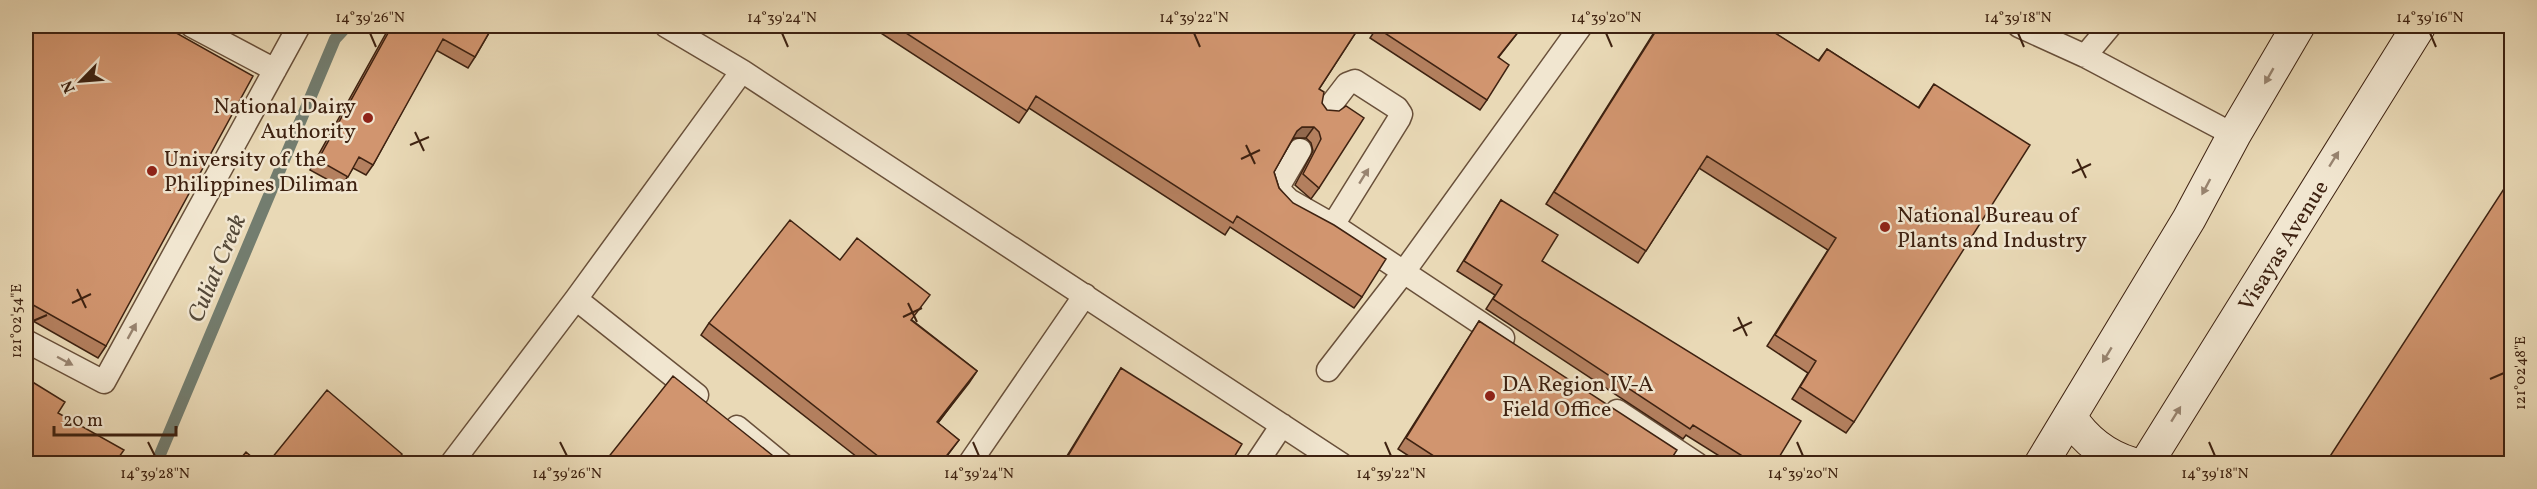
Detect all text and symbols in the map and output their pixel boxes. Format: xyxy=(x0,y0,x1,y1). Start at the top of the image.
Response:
text: 14°39'26"N xyxy=(335,8,405,29)
text: 14°39'24"N xyxy=(747,8,817,29)
text: 14°39'22"N xyxy=(1159,8,1229,29)
text: 14°39'20"N xyxy=(1571,8,1641,29)
text: 14°39'18"N xyxy=(1984,8,2052,29)
text: 14°39'16"N xyxy=(2396,8,2464,29)
north arrow xyxy=(51,51,111,111)
one-way arrow xyxy=(2263,68,2274,84)
text: N xyxy=(57,76,82,96)
place label: National Dairy Authority xyxy=(213,92,356,148)
marker: National Dairy Authority xyxy=(361,111,375,125)
place label: University of the Philippines Diliman xyxy=(164,145,358,201)
one-way arrow xyxy=(2329,151,2340,167)
marker: University of the Philippines Diliman xyxy=(145,164,159,178)
one-way arrow xyxy=(1359,168,1370,184)
street label: Visayas Avenue xyxy=(2232,175,2337,318)
one-way arrow xyxy=(2201,178,2211,195)
place label: National Bureau of Plants and Industry xyxy=(1897,201,2087,257)
water label: Culiat Creek xyxy=(180,209,256,328)
marker: National Bureau of Plants and Industry xyxy=(1878,220,1892,234)
text: 121°02'54"E xyxy=(7,284,28,358)
one-way arrow xyxy=(127,322,137,339)
text: 121°02'48"E xyxy=(2511,336,2532,410)
one-way arrow xyxy=(2102,347,2113,363)
one-way arrow xyxy=(56,356,73,366)
place label: DA Region IV-A Field Office xyxy=(1502,370,1654,426)
marker: DA Region IV-A Field Office xyxy=(1483,389,1497,403)
scale bar xyxy=(54,399,176,437)
one-way arrow xyxy=(2171,406,2182,422)
text: 20 m xyxy=(63,409,103,434)
text: 14°39'28"N xyxy=(120,464,190,485)
text: 14°39'26"N xyxy=(532,464,602,485)
text: 14°39'24"N xyxy=(944,464,1014,485)
text: 14°39'22"N xyxy=(1356,464,1426,485)
text: 14°39'20"N xyxy=(1768,464,1838,485)
text: 14°39'18"N xyxy=(2181,464,2249,485)

